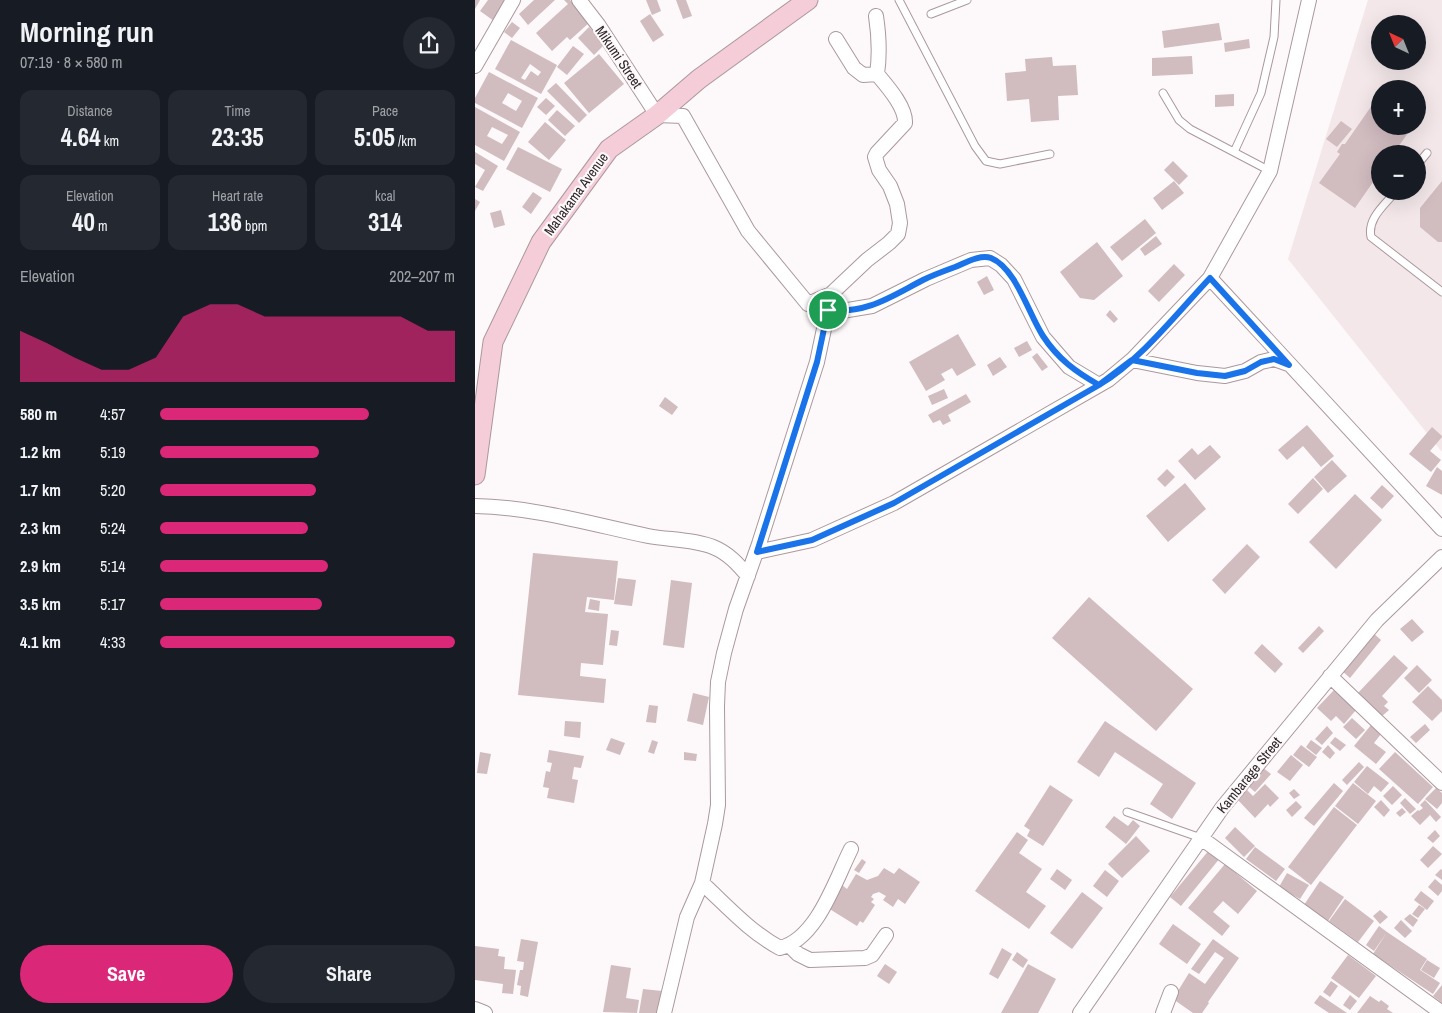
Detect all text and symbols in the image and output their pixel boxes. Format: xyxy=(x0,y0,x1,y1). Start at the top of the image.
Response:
text: Morning run xyxy=(20,13,154,51)
north arrow xyxy=(1371,15,1426,70)
map controls xyxy=(1371,15,1426,200)
button: share xyxy=(403,17,455,69)
street label: Mikumi Street xyxy=(592,22,646,92)
text: 07:19 · 8 × 580 m xyxy=(20,51,123,73)
button: + xyxy=(1371,80,1426,135)
text: Distance xyxy=(67,102,112,120)
text: Time xyxy=(225,102,250,120)
text: Pace xyxy=(372,102,398,120)
text: 4.64 xyxy=(61,120,101,154)
text: 23:35 xyxy=(211,120,264,154)
text: 5:05 xyxy=(354,120,395,154)
text: km xyxy=(101,132,119,150)
text: /km xyxy=(395,132,417,150)
button: − xyxy=(1371,145,1426,200)
street label: Mahakama Avenue xyxy=(540,149,612,239)
text: Elevation xyxy=(66,187,114,205)
text: Heart rate xyxy=(212,187,263,205)
text: kcal xyxy=(375,187,395,205)
text: 40 xyxy=(72,205,95,239)
text: 136 xyxy=(208,205,242,239)
text: 314 xyxy=(368,205,402,239)
text: m xyxy=(95,217,108,235)
text: bpm xyxy=(242,217,267,235)
text: Elevation xyxy=(20,265,75,287)
text: 202–207 m xyxy=(389,265,455,287)
pin xyxy=(807,289,849,331)
icon: arrive xyxy=(814,296,842,324)
text: 580 m xyxy=(20,403,57,425)
text: 4:57 xyxy=(100,403,126,425)
text: 1.2 km xyxy=(20,441,61,463)
text: 5:19 xyxy=(100,441,126,463)
text: 1.7 km xyxy=(20,479,61,501)
text: 5:20 xyxy=(100,479,126,501)
text: 2.3 km xyxy=(20,517,61,539)
text: 5:24 xyxy=(100,517,126,539)
text: 2.9 km xyxy=(20,555,61,577)
text: 5:14 xyxy=(100,555,126,577)
text: 3.5 km xyxy=(20,593,61,615)
text: 5:17 xyxy=(100,593,126,615)
text: 4.1 km xyxy=(20,631,61,653)
text: 4:33 xyxy=(100,631,126,653)
street label: Kambarage Street xyxy=(1213,733,1285,817)
button: Save xyxy=(20,945,233,1003)
button: Share xyxy=(243,945,455,1003)

